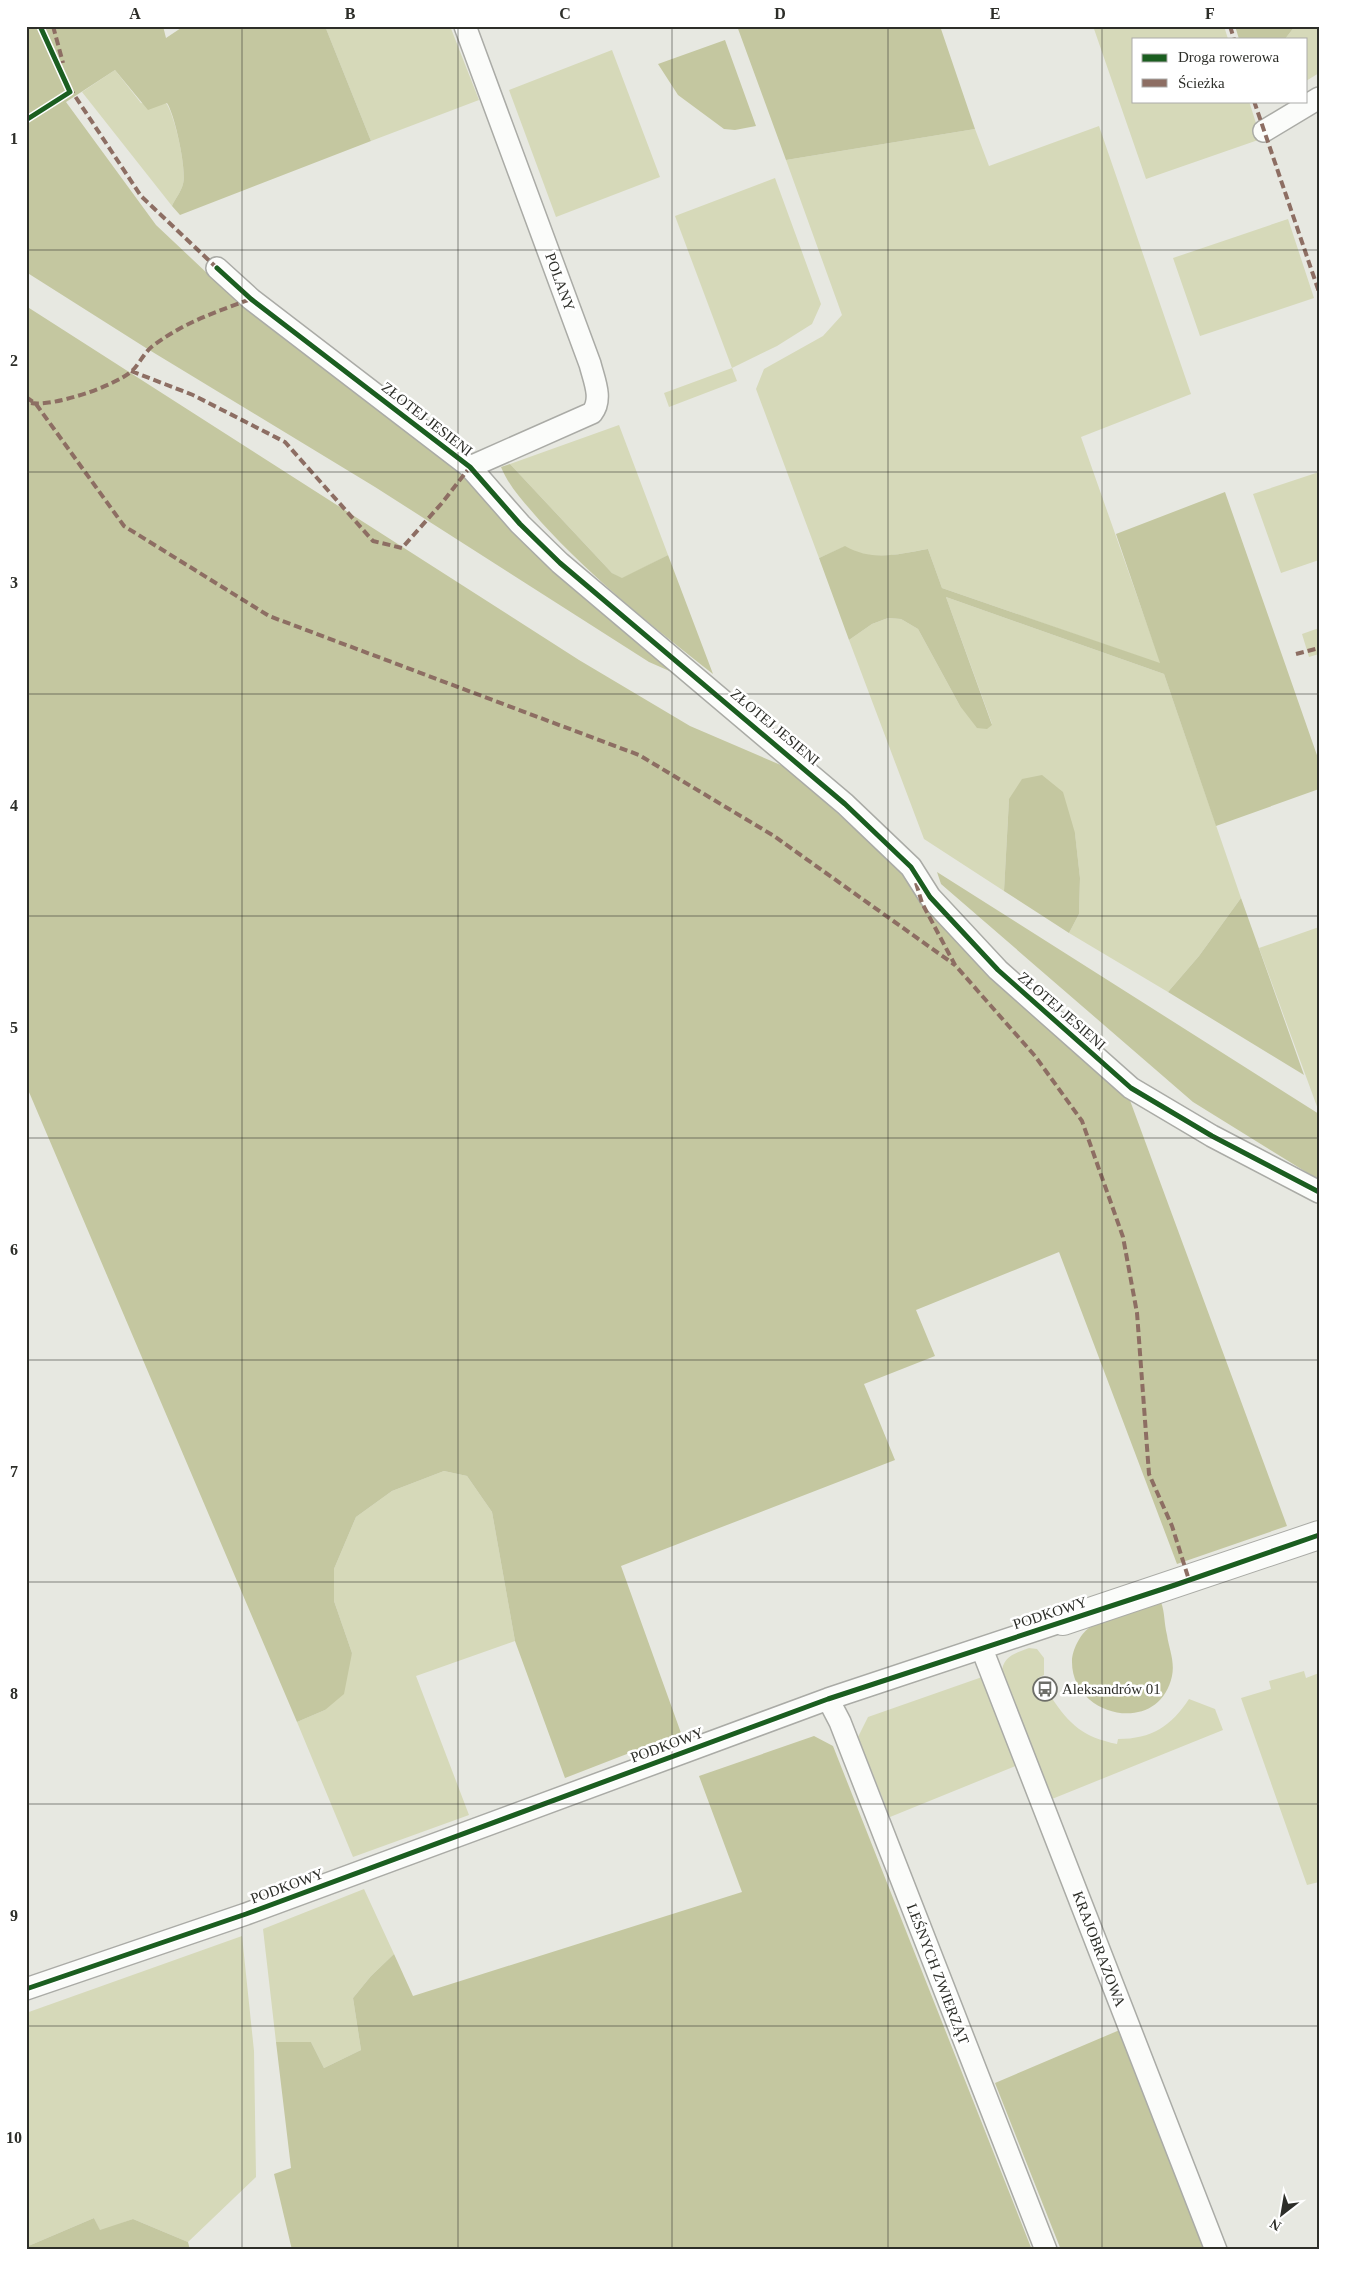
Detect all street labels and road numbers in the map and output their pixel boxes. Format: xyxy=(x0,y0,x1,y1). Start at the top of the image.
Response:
street label: POLANY xyxy=(542,251,578,313)
street label: ZŁOTEJ JESIENI xyxy=(379,379,475,459)
street label: ZŁOTEJ JESIENI xyxy=(728,685,822,769)
street label: ZŁOTEJ JESIENI xyxy=(1015,969,1109,1053)
street label: PODKOWY xyxy=(1011,1593,1089,1632)
street label: PODKOWY xyxy=(628,1724,706,1766)
street label: PODKOWY xyxy=(248,1865,326,1907)
street label: KRAJOBRAZOWA xyxy=(1070,1889,1128,2009)
street label: LEŚNYCH ZWIERZĄT xyxy=(904,1901,972,2047)

